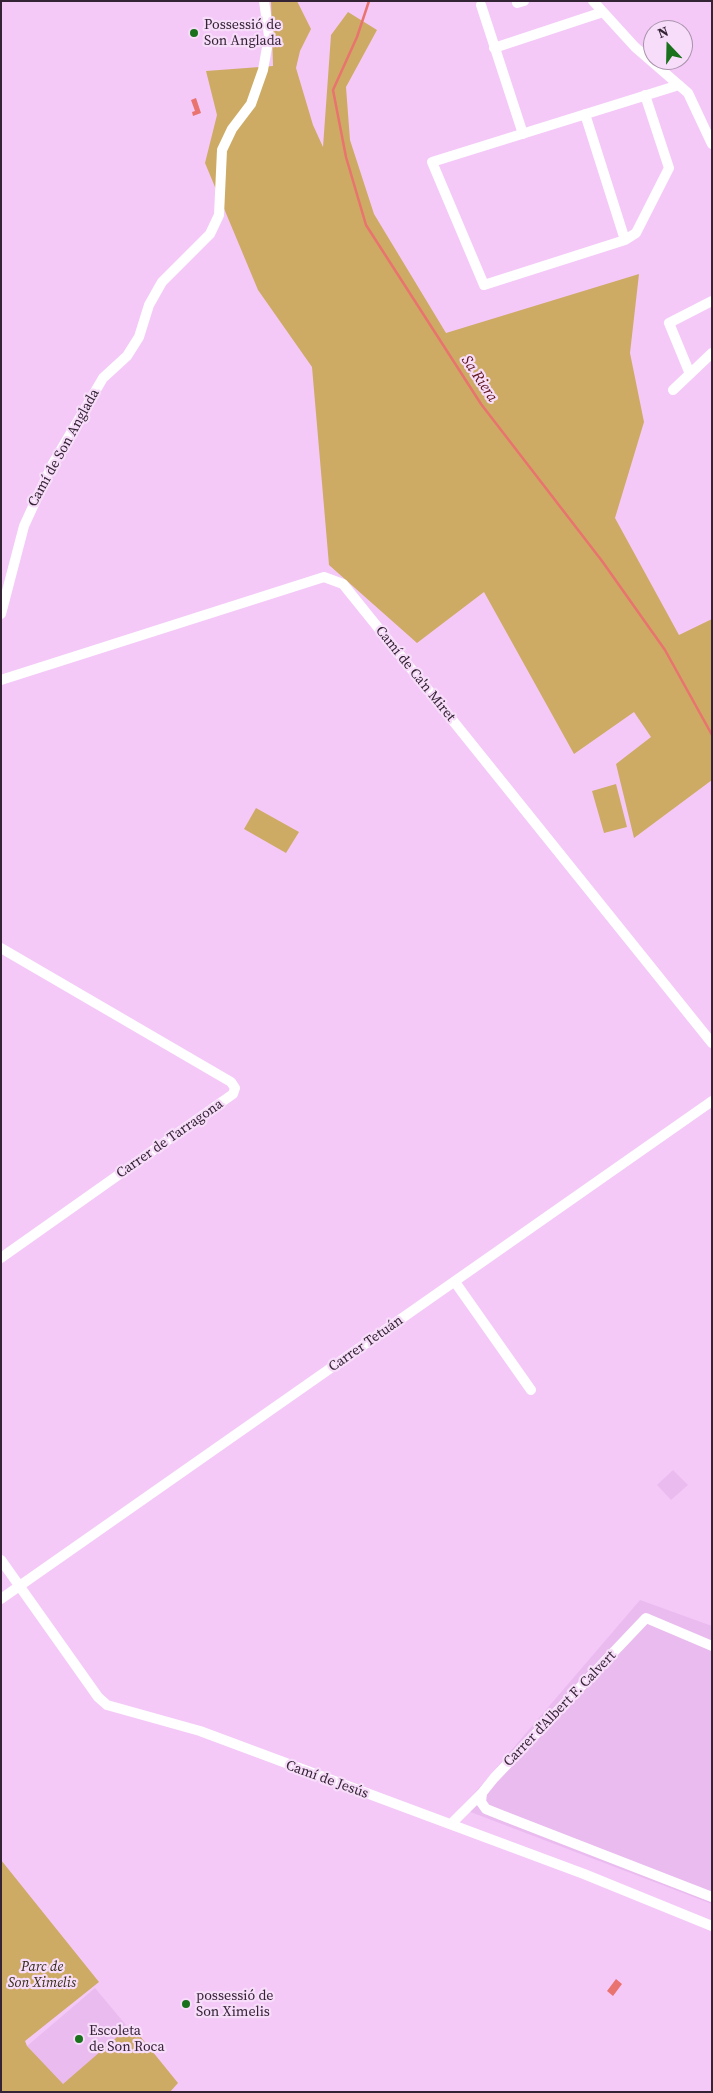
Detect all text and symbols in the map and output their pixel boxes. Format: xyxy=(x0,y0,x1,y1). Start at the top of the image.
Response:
place label: Possessió de Son Anglada xyxy=(204,17,282,49)
north arrow xyxy=(643,20,693,70)
text: N xyxy=(655,21,671,43)
marker: Possessió de Son Anglada xyxy=(188,27,200,39)
water label: Sa Riera xyxy=(457,352,501,406)
street label: Camí de Son Anglada xyxy=(25,386,103,510)
street label: Camí de Ca'n Miret xyxy=(371,623,459,725)
street label: Carrer de Tarragona xyxy=(113,1096,227,1182)
street label: Carrer Tetuán xyxy=(326,1312,406,1376)
street label: Carrer d'Albert F. Calvert xyxy=(500,1648,620,1770)
street label: Camí de Jesús xyxy=(283,1757,371,1803)
park label: Parc de Son Ximelis xyxy=(8,1959,76,1991)
place label: possessió de Son Ximelis xyxy=(196,1988,273,2020)
marker: possessió de Son Ximelis xyxy=(180,1998,192,2010)
place label: Escoleta de Son Roca xyxy=(89,2023,165,2056)
marker: Escoleta de Son Roca xyxy=(73,2033,85,2045)

